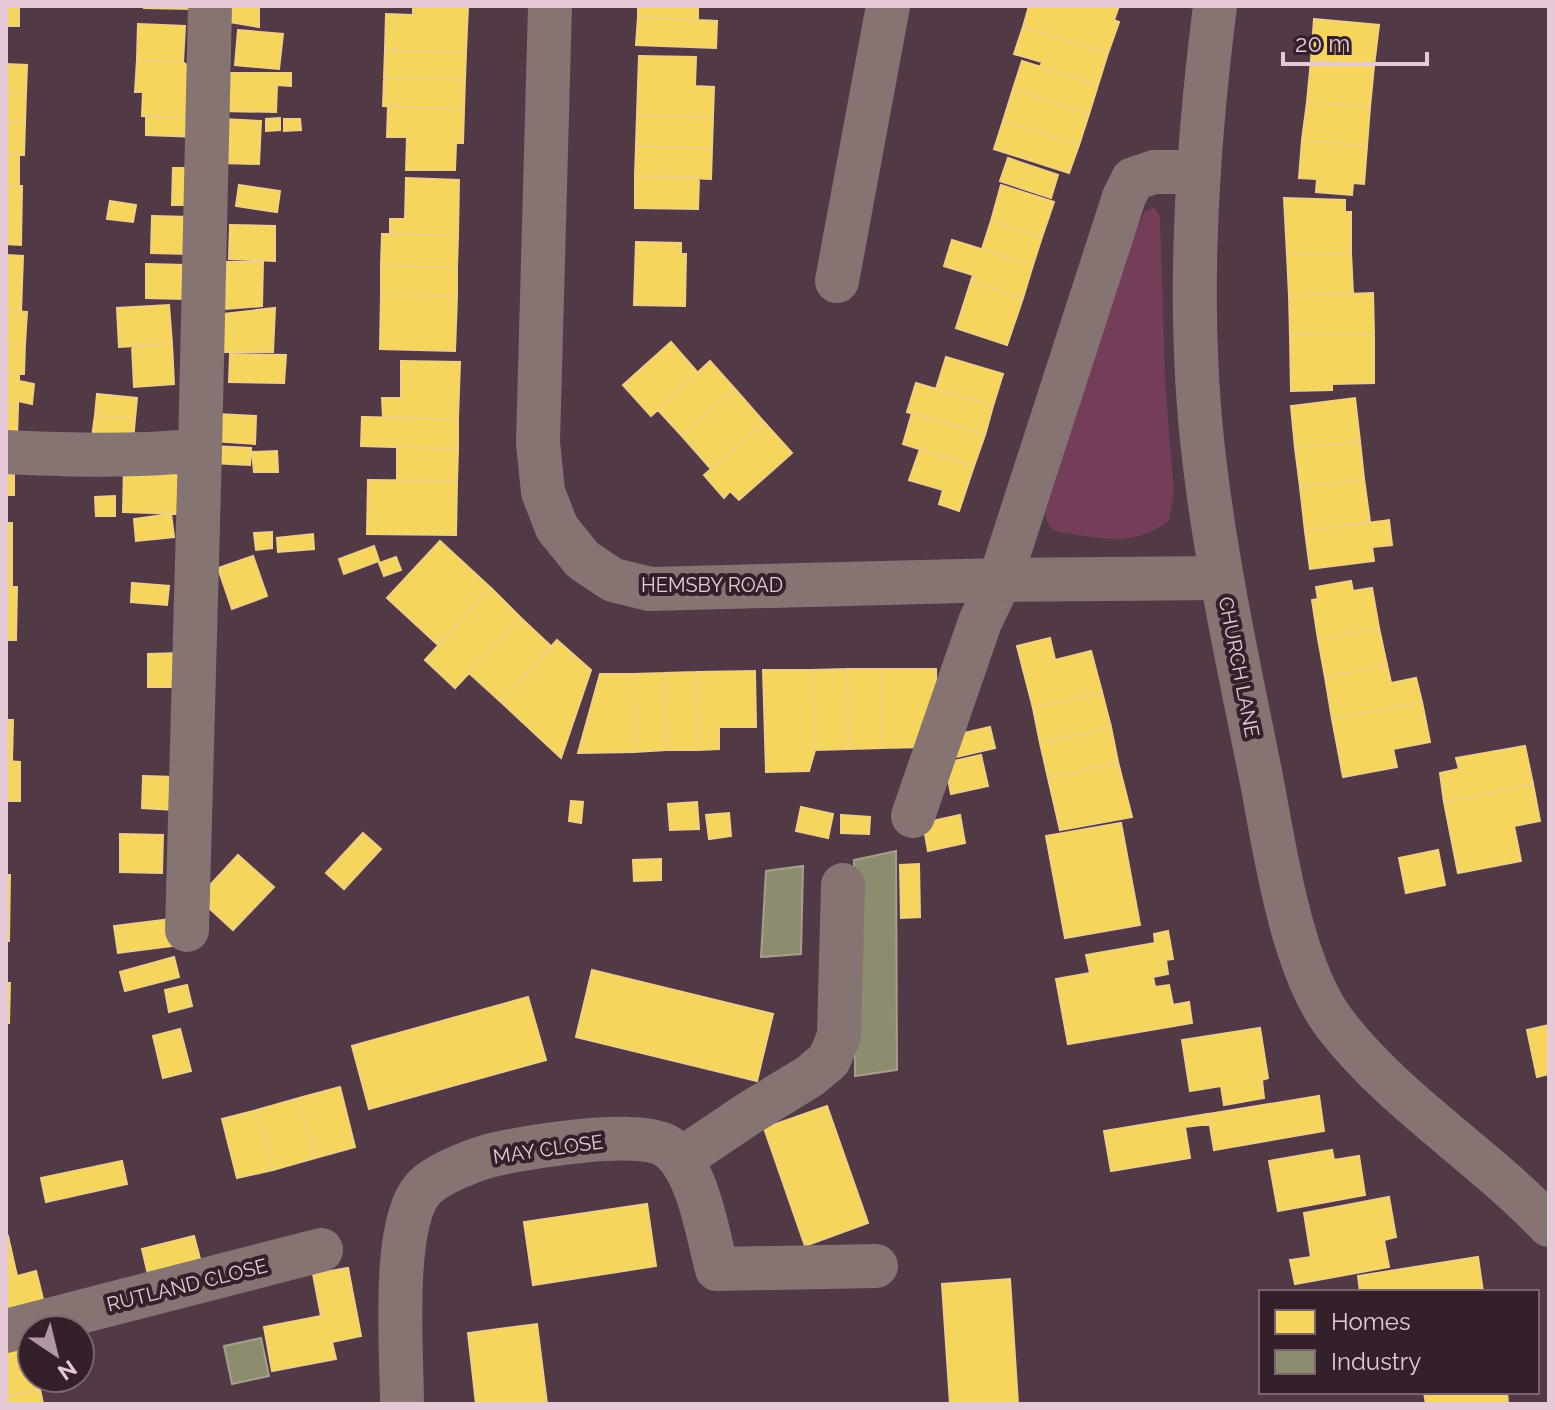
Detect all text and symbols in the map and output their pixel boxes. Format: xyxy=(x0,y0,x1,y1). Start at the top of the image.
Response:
scale bar xyxy=(1283,16,1427,66)
text: 20 m xyxy=(1295,29,1350,58)
street label: HEMSBY ROAD xyxy=(641,573,783,597)
street label: CHURCH LANE xyxy=(1214,595,1264,739)
street label: MAY CLOSE xyxy=(491,1129,605,1169)
street label: RUTLAND CLOSE xyxy=(104,1253,270,1317)
legend xyxy=(1259,1290,1539,1394)
text: Homes xyxy=(1331,1307,1411,1336)
north arrow xyxy=(16,1314,96,1394)
text: Industry xyxy=(1331,1347,1421,1376)
text: N xyxy=(53,1355,82,1386)

